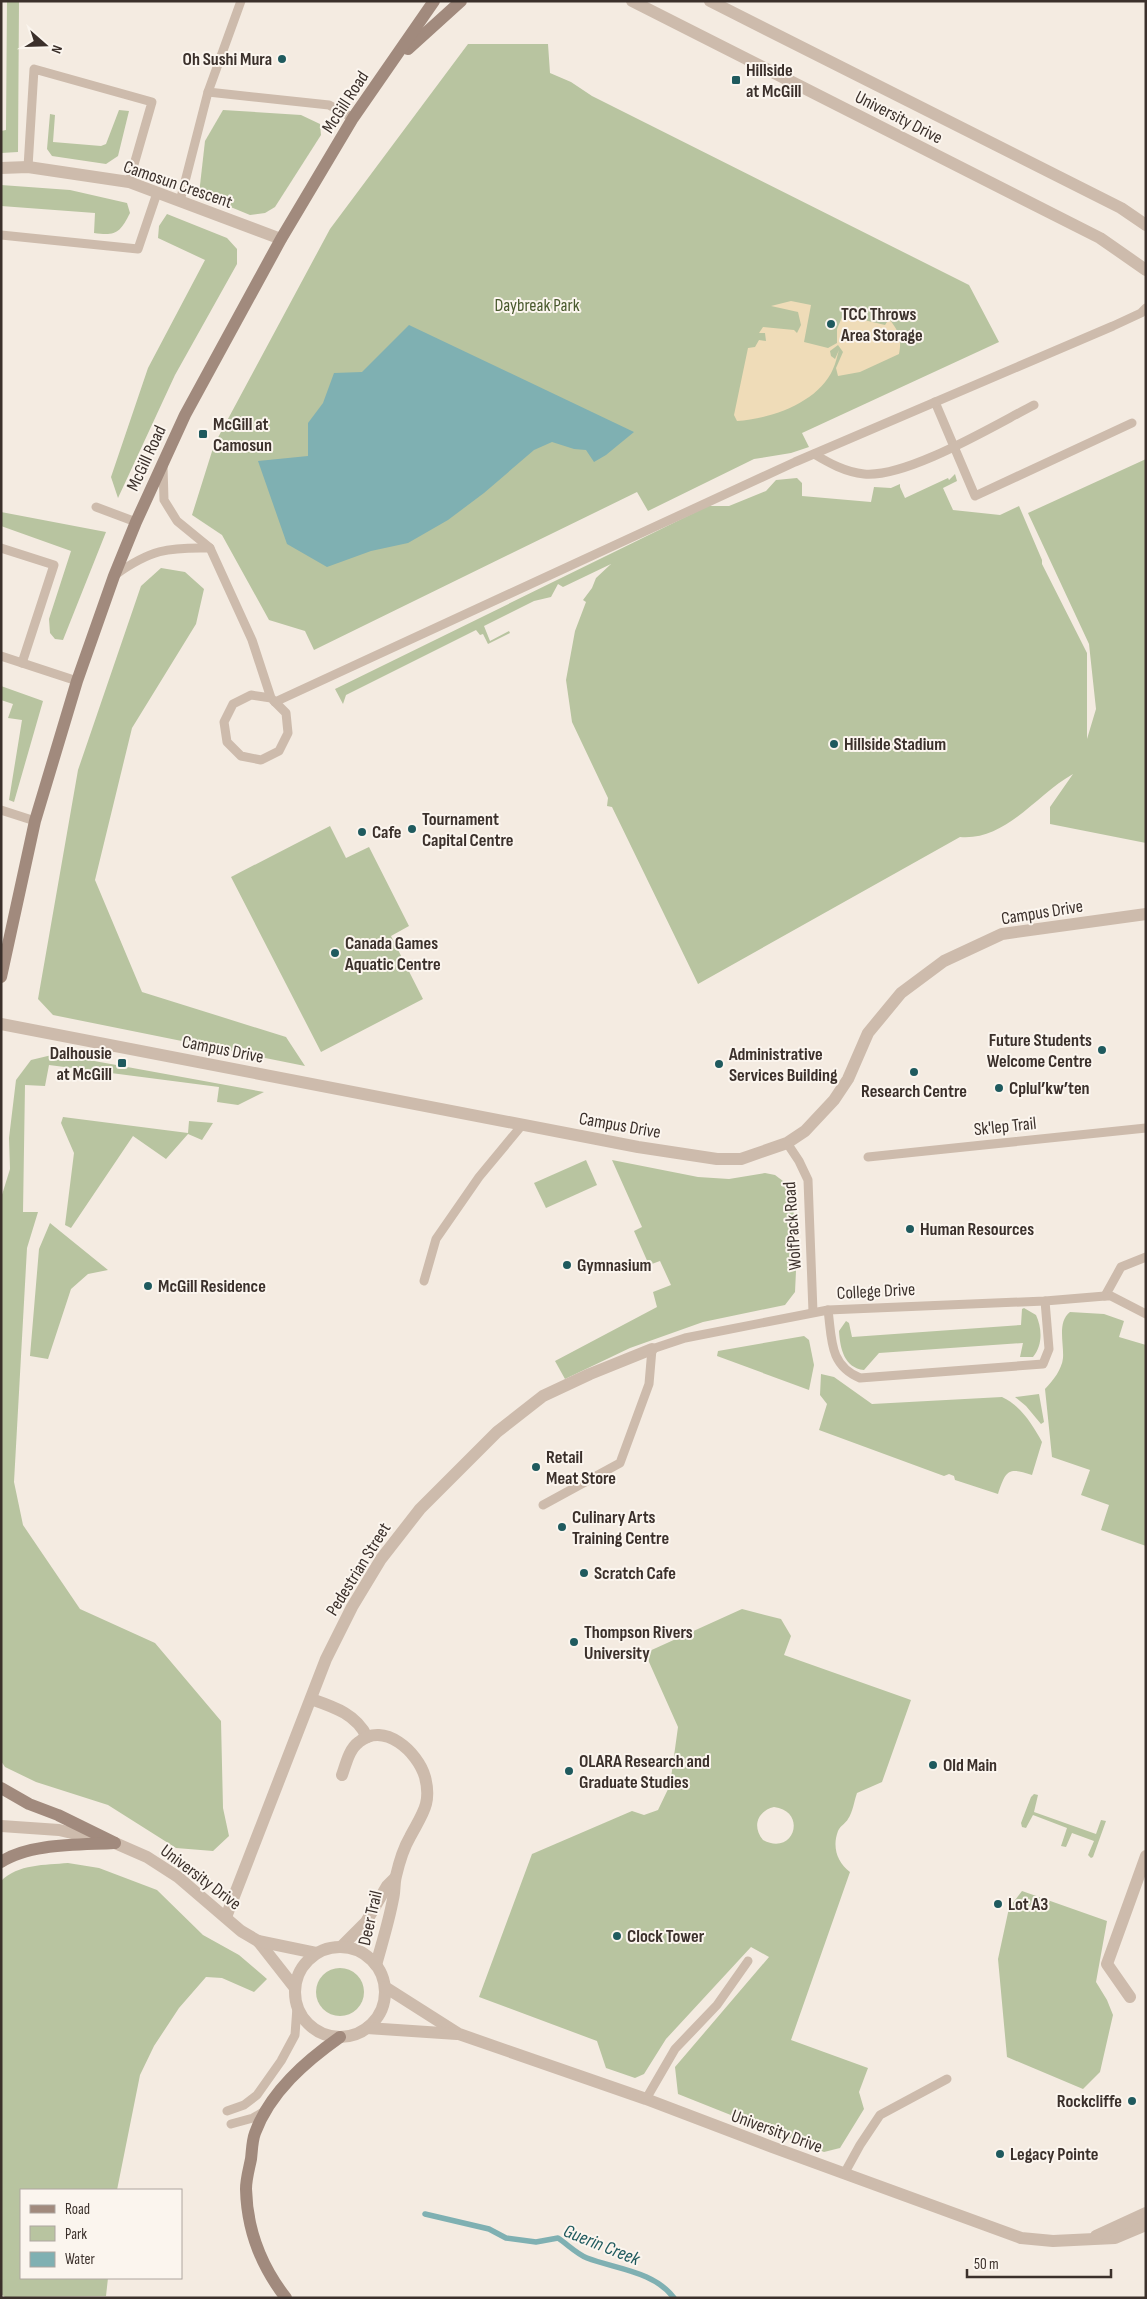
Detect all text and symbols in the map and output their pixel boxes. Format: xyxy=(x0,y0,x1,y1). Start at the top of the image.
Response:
north arrow xyxy=(20,20,70,70)
text: N xyxy=(47,43,66,56)
place label: Oh Sushi Mura xyxy=(183,49,272,70)
marker: Oh Sushi Mura xyxy=(276,53,288,65)
place label: Hillside at McGill xyxy=(746,60,802,102)
street label: McGill Road xyxy=(318,67,373,137)
marker: Hillside at McGill xyxy=(730,74,742,86)
street label: University Drive xyxy=(851,86,946,148)
street label: Camosun Crescent xyxy=(121,156,236,213)
park label: Daybreak Park xyxy=(494,295,580,316)
place label: TCC Throws Area Storage xyxy=(840,304,923,346)
marker: TCC Throws Area Storage xyxy=(825,318,837,330)
place label: McGill at Camosun xyxy=(213,414,272,456)
street label: McGill Road xyxy=(122,422,171,494)
marker: McGill at Camosun xyxy=(197,428,209,440)
place label: Hillside Stadium xyxy=(844,734,946,755)
marker: Hillside Stadium xyxy=(828,738,840,750)
place label: Tournament Capital Centre xyxy=(422,809,514,851)
place label: Cafe xyxy=(372,822,401,843)
marker: Tournament Capital Centre xyxy=(406,823,418,835)
marker: Cafe xyxy=(356,826,368,838)
street label: Campus Drive xyxy=(1000,896,1085,929)
place label: Canada Games Aquatic Centre xyxy=(344,933,441,975)
marker: Canada Games Aquatic Centre xyxy=(329,947,341,959)
place label: Future Students Welcome Centre xyxy=(987,1030,1092,1072)
street label: Campus Drive xyxy=(180,1031,265,1068)
place label: Dalhousie at McGill xyxy=(50,1043,112,1085)
place label: Administrative Services Building xyxy=(728,1044,838,1086)
marker: Future Students Welcome Centre xyxy=(1096,1044,1108,1056)
marker: Dalhousie at McGill xyxy=(116,1057,128,1069)
marker: Administrative Services Building xyxy=(713,1058,725,1070)
marker: Research Centre xyxy=(908,1066,920,1078)
place label: Cplul’kw’ten xyxy=(1009,1078,1090,1099)
place label: Research Centre xyxy=(861,1081,967,1102)
marker: Cplul’kw’ten xyxy=(993,1082,1005,1094)
street label: Campus Drive xyxy=(577,1108,662,1143)
street label: Sk'lep Trail xyxy=(973,1113,1037,1140)
street label: WolfPack Road xyxy=(779,1181,806,1271)
place label: Human Resources xyxy=(920,1219,1034,1240)
marker: Human Resources xyxy=(904,1223,916,1235)
place label: Gymnasium xyxy=(577,1255,652,1276)
marker: Gymnasium xyxy=(561,1259,573,1271)
place label: McGill Residence xyxy=(158,1276,266,1297)
street label: College Drive xyxy=(836,1279,916,1304)
marker: McGill Residence xyxy=(142,1280,154,1292)
place label: Retail Meat Store xyxy=(546,1447,616,1489)
marker: Retail Meat Store xyxy=(530,1461,542,1473)
place label: Culinary Arts Training Centre xyxy=(572,1507,669,1549)
street label: Pedestrian Street xyxy=(322,1519,396,1620)
marker: Culinary Arts Training Centre xyxy=(556,1521,568,1533)
place label: Scratch Cafe xyxy=(594,1563,676,1584)
marker: Scratch Cafe xyxy=(578,1567,590,1579)
place label: Thompson Rivers University xyxy=(584,1622,693,1664)
marker: Thompson Rivers University xyxy=(568,1636,580,1648)
place label: OLARA Research and Graduate Studies xyxy=(579,1751,710,1793)
place label: Old Main xyxy=(943,1755,997,1776)
marker: Old Main xyxy=(927,1759,939,1771)
marker: OLARA Research and Graduate Studies xyxy=(563,1765,575,1777)
street label: University Drive xyxy=(156,1840,245,1915)
street label: Deer Trail xyxy=(354,1889,387,1948)
place label: Lot A3 xyxy=(1008,1894,1048,1915)
marker: Lot A3 xyxy=(992,1898,1004,1910)
place label: Clock Tower xyxy=(627,1926,705,1947)
marker: Clock Tower xyxy=(611,1930,623,1942)
place label: Rockcliffe xyxy=(1057,2091,1122,2112)
marker: Rockcliffe xyxy=(1126,2095,1138,2107)
street label: University Drive xyxy=(728,2105,825,2158)
place label: Legacy Pointe xyxy=(1010,2144,1099,2165)
marker: Legacy Pointe xyxy=(994,2148,1006,2160)
legend xyxy=(20,2189,182,2279)
text: Road xyxy=(65,2200,90,2219)
water label: Guerin Creek xyxy=(560,2220,644,2271)
text: Park xyxy=(65,2225,87,2244)
scale bar xyxy=(967,2246,1111,2278)
text: Water xyxy=(65,2250,96,2269)
text: 50 m xyxy=(974,2255,999,2274)

